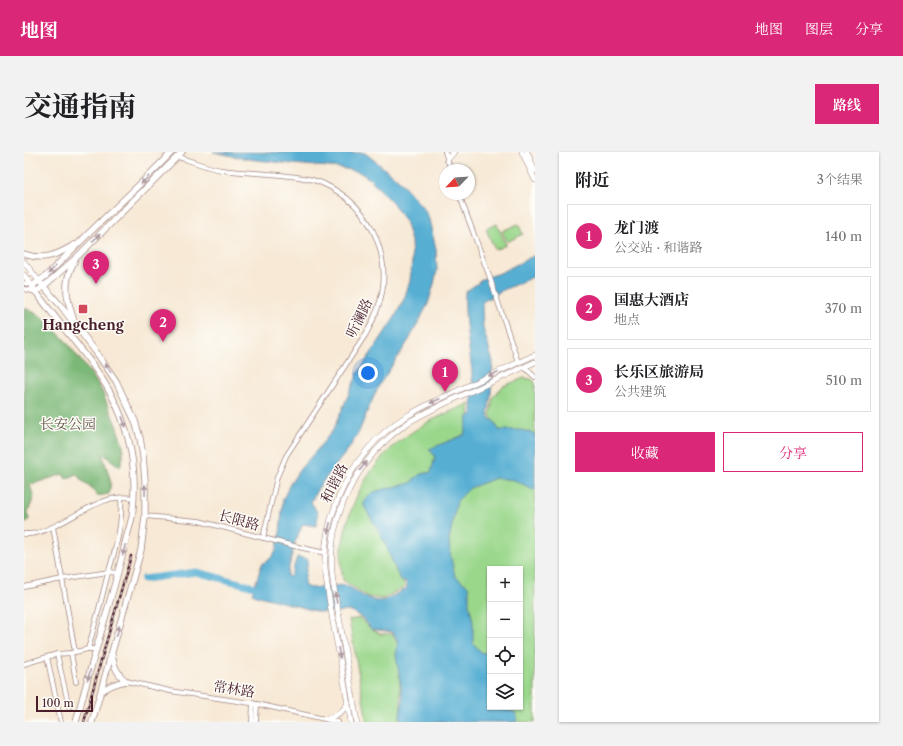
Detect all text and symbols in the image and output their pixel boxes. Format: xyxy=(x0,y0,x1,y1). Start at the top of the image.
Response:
text: 地图 xyxy=(20,19,58,42)
text: 地图 xyxy=(755,20,783,38)
text: 图层 xyxy=(805,20,833,38)
text: 分享 xyxy=(855,20,883,38)
button: 路线 xyxy=(815,84,879,124)
text: 交通指南 xyxy=(24,89,136,123)
north arrow xyxy=(439,164,475,200)
text: 附近 xyxy=(575,170,609,190)
text: 3个结果 xyxy=(817,171,863,187)
one-way arrow xyxy=(140,175,150,185)
text: 龙门渡 xyxy=(614,218,659,237)
text: 1 xyxy=(586,228,592,244)
text: 140 m xyxy=(825,228,862,244)
one-way arrow xyxy=(91,233,101,243)
text: 公交站 · 和谐路 xyxy=(614,239,703,255)
pin: 3 xyxy=(83,251,109,284)
one-way arrow xyxy=(47,265,57,275)
text: 国惠大酒店 xyxy=(614,290,689,309)
street label: 听澜路 xyxy=(342,295,376,341)
text: 2 xyxy=(585,300,593,316)
text: 370 m xyxy=(825,300,862,316)
marker: Hangcheng xyxy=(77,303,89,315)
pin: 2 xyxy=(150,309,176,342)
text: 地点 xyxy=(614,311,640,327)
place label: Hangcheng xyxy=(42,316,125,334)
pin: 1 xyxy=(432,359,458,392)
one-way arrow xyxy=(104,362,112,373)
text: 长乐区旅游局 xyxy=(614,362,704,381)
your location xyxy=(358,363,378,383)
one-way arrow xyxy=(488,371,499,377)
text: 3 xyxy=(585,372,593,388)
text: 510 m xyxy=(826,372,862,388)
text: 公共建筑 xyxy=(614,383,666,399)
one-way arrow xyxy=(430,398,441,404)
park label: 长安公园 xyxy=(40,415,96,433)
one-way arrow xyxy=(121,417,127,429)
button: 收藏 xyxy=(575,432,715,472)
button: 分享 xyxy=(723,432,863,472)
street label: 和谐路 xyxy=(316,460,352,506)
one-way arrow xyxy=(359,460,368,471)
one-way arrow xyxy=(142,483,148,496)
street label: 长限路 xyxy=(216,506,262,534)
one-way arrow xyxy=(326,522,332,534)
one-way arrow xyxy=(120,544,126,556)
map controls xyxy=(487,566,523,710)
button: + xyxy=(487,566,523,602)
one-way arrow xyxy=(332,592,338,604)
button: − xyxy=(487,602,523,638)
one-way arrow xyxy=(115,624,121,636)
button: locate xyxy=(487,638,523,674)
one-way arrow xyxy=(336,647,342,659)
one-way arrow xyxy=(86,669,92,681)
button: layers xyxy=(487,674,523,710)
street label: 常林路 xyxy=(212,677,256,701)
scale bar xyxy=(36,694,93,713)
text: 100 m xyxy=(42,696,74,710)

